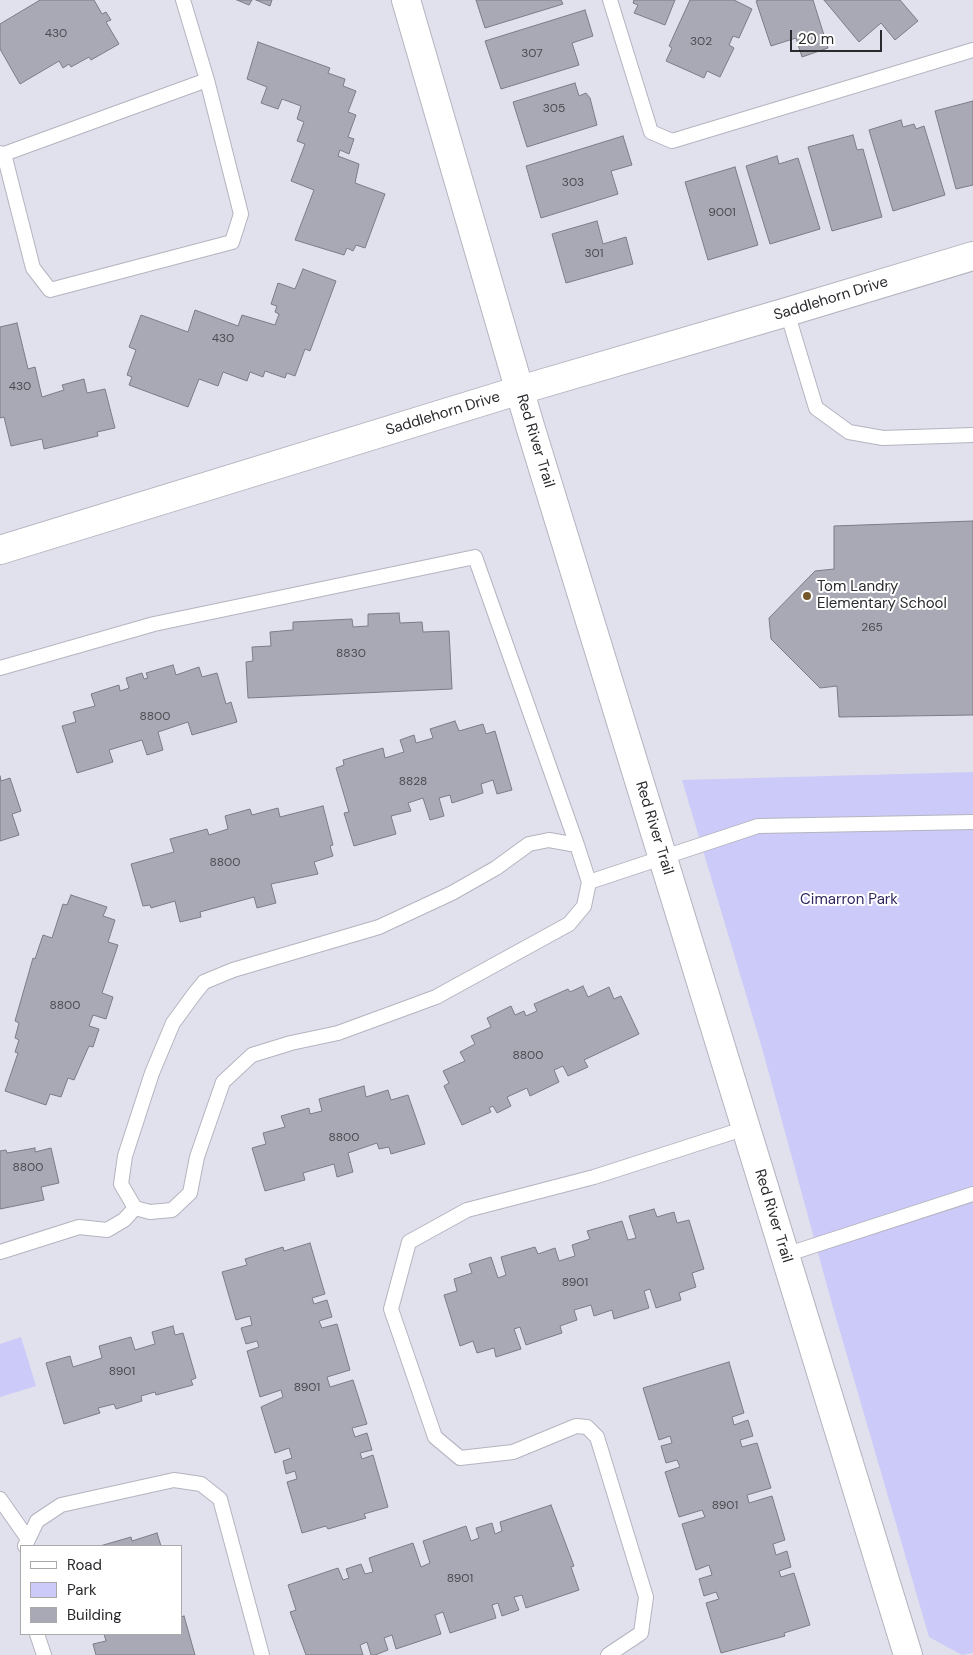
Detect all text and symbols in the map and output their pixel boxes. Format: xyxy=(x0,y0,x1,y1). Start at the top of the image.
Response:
scale bar xyxy=(793,20,886,52)
house number: 430 xyxy=(45,27,67,41)
text: 20 m xyxy=(798,29,834,49)
house number: 302 xyxy=(690,35,712,49)
house number: 307 xyxy=(521,47,543,61)
house number: 305 xyxy=(543,102,565,116)
house number: 303 xyxy=(562,176,584,190)
house number: 9001 xyxy=(708,206,736,220)
house number: 301 xyxy=(584,247,604,261)
street label: Saddlehorn Drive xyxy=(772,273,890,325)
house number: 430 xyxy=(212,332,234,346)
house number: 430 xyxy=(9,380,31,394)
street label: Saddlehorn Drive xyxy=(384,388,502,440)
street label: Red River Trail xyxy=(512,392,558,490)
place label: Tom Landry Elementary School xyxy=(817,578,947,613)
marker: Tom Landry Elementary School xyxy=(801,590,813,602)
house number: 265 xyxy=(861,621,883,635)
house number: 8830 xyxy=(336,647,366,661)
house number: 8800 xyxy=(139,710,171,724)
house number: 8828 xyxy=(399,775,427,789)
street label: Red River Trail xyxy=(631,779,677,877)
house number: 8800 xyxy=(209,856,241,870)
park label: Cimarron Park xyxy=(800,891,898,909)
house number: 8800 xyxy=(49,999,81,1013)
house number: 8800 xyxy=(512,1049,544,1063)
house number: 8800 xyxy=(328,1131,360,1145)
house number: 8800 xyxy=(12,1161,44,1175)
street label: Red River Trail xyxy=(750,1167,796,1265)
house number: 8901 xyxy=(562,1276,588,1290)
house number: 8901 xyxy=(109,1365,135,1379)
house number: 8901 xyxy=(294,1381,320,1395)
house number: 8901 xyxy=(712,1499,738,1513)
legend xyxy=(20,1545,182,1635)
text: Road xyxy=(67,1555,102,1575)
house number: 8901 xyxy=(447,1572,473,1586)
text: Park xyxy=(67,1580,97,1600)
text: Building xyxy=(67,1605,122,1625)

